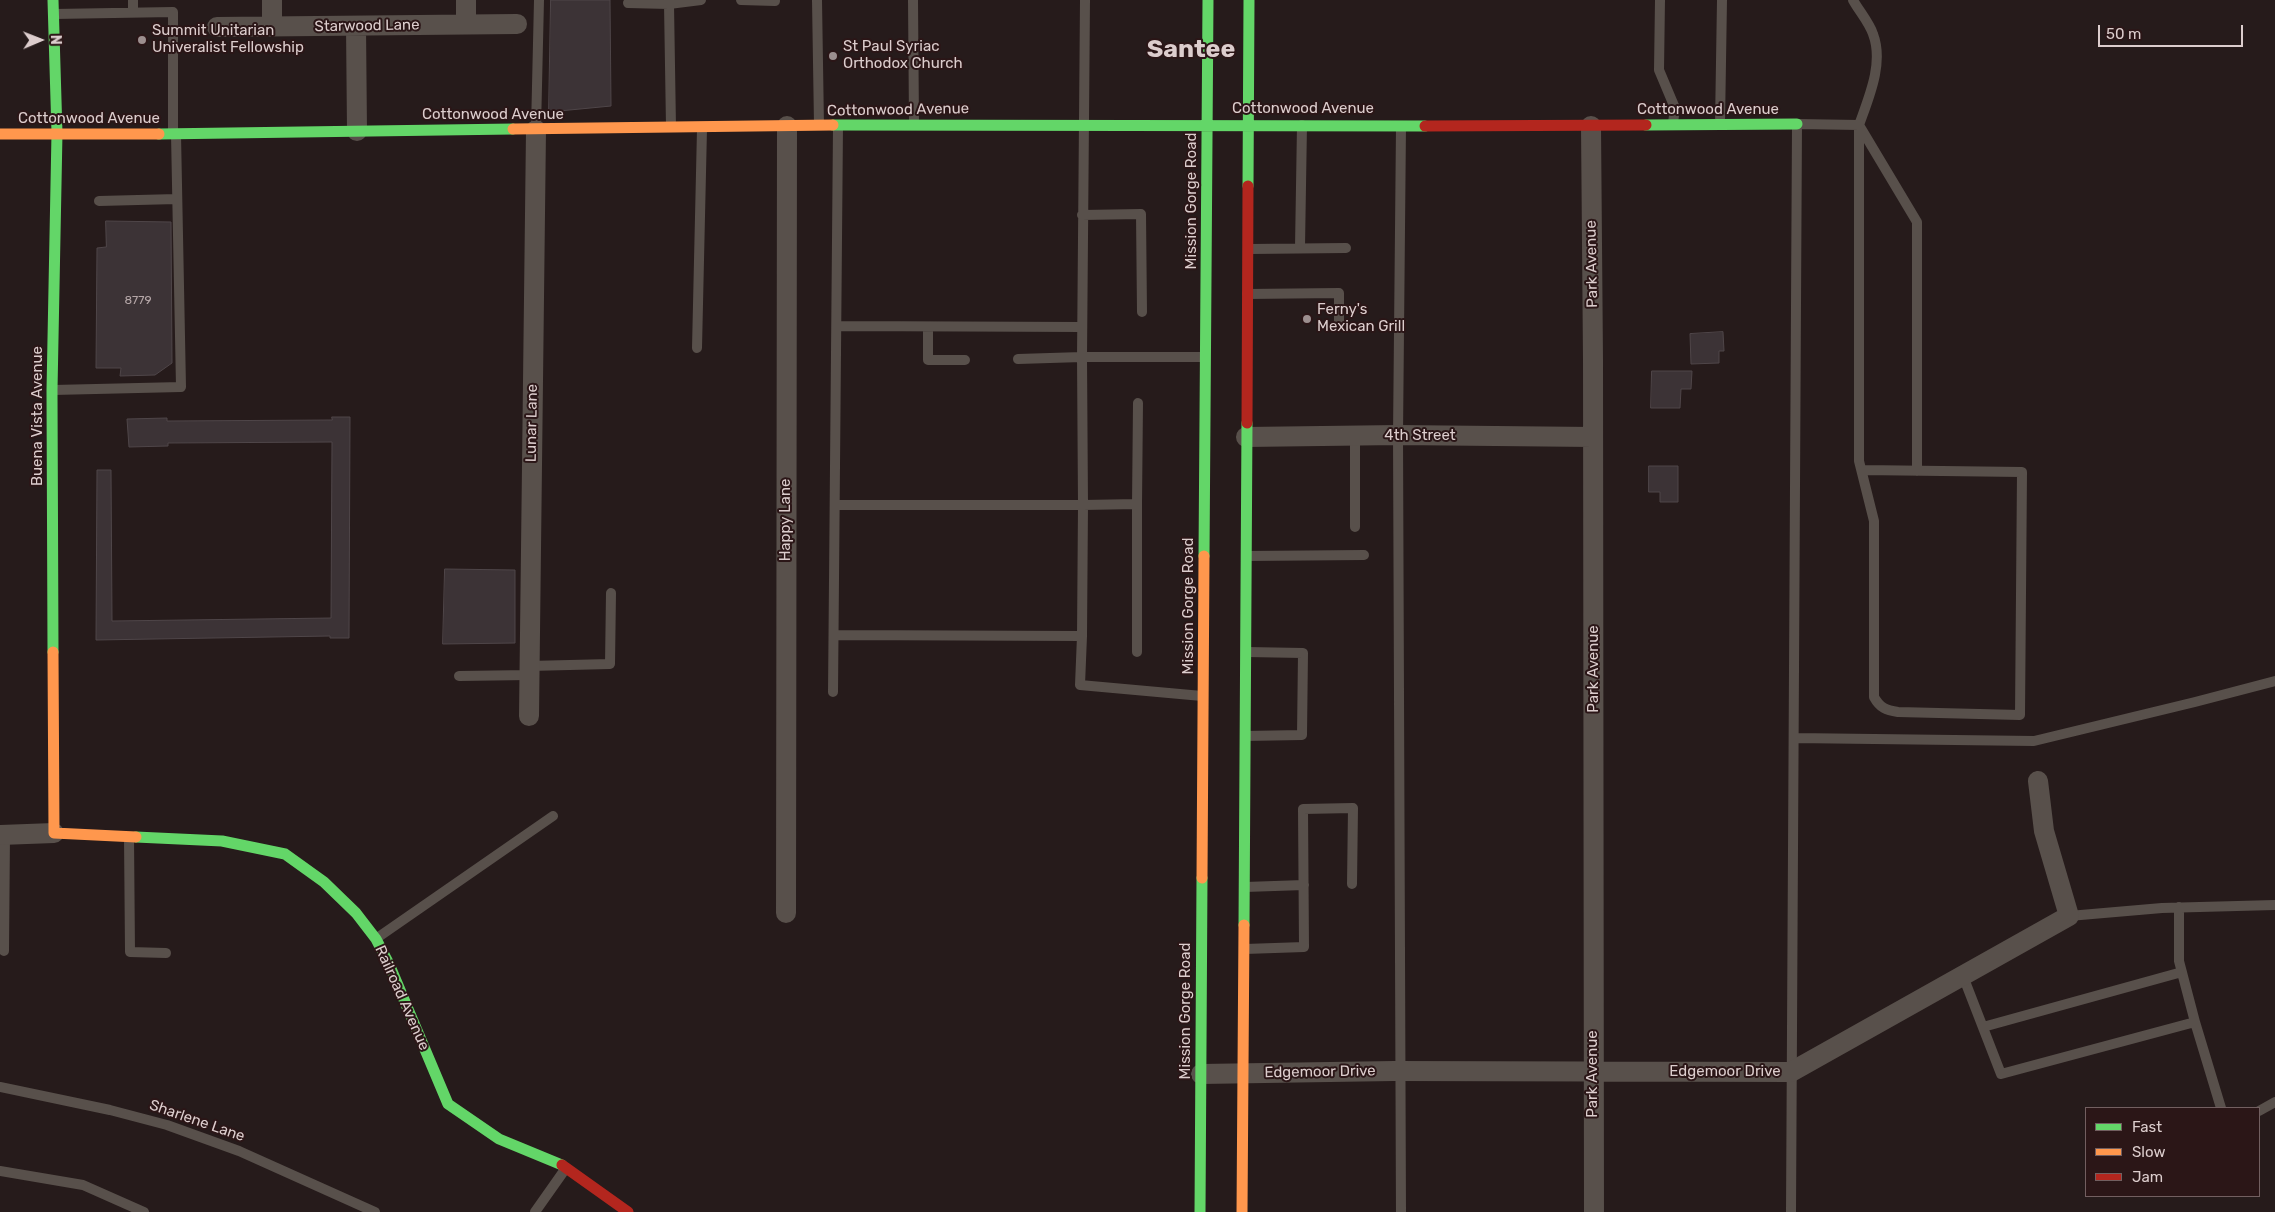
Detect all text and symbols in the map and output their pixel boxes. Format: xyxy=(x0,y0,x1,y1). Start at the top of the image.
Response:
north arrow xyxy=(15,15,65,65)
scale bar xyxy=(2100,15,2245,47)
street label: Starwood Lane xyxy=(314,16,420,36)
place label: Summit Unitarian Univeralist Fellowship xyxy=(152,22,304,57)
text: 50 m xyxy=(2106,25,2141,43)
marker: Summit Unitarian Univeralist Fellowship xyxy=(136,34,148,46)
text: N xyxy=(47,35,64,45)
district label: Santee xyxy=(1147,35,1235,65)
place label: St Paul Syriac Orthodox Church xyxy=(843,38,963,73)
marker: St Paul Syriac Orthodox Church xyxy=(827,50,839,62)
street label: Cottonwood Avenue xyxy=(827,100,969,120)
street label: Cottonwood Avenue xyxy=(1232,100,1374,118)
street label: Cottonwood Avenue xyxy=(1637,101,1779,119)
street label: Cottonwood Avenue xyxy=(422,106,564,124)
street label: Cottonwood Avenue xyxy=(18,110,160,128)
street label: Mission Gorge Road xyxy=(1183,133,1201,269)
street label: Park Avenue xyxy=(1582,220,1602,308)
house number: 8779 xyxy=(124,294,152,308)
place label: Ferny's Mexican Grill xyxy=(1317,301,1405,336)
marker: Ferny's Mexican Grill xyxy=(1301,313,1313,325)
street label: Buena Vista Avenue xyxy=(29,346,47,486)
street label: Lunar Lane xyxy=(522,384,542,462)
street label: 4th Street xyxy=(1384,427,1456,445)
street label: Happy Lane xyxy=(777,479,795,561)
street label: Mission Gorge Road xyxy=(1180,538,1198,674)
street label: Park Avenue xyxy=(1585,625,1603,713)
street label: Railroad Avenue xyxy=(371,943,433,1053)
street label: Mission Gorge Road xyxy=(1177,943,1195,1079)
street label: Park Avenue xyxy=(1584,1030,1602,1118)
street label: Edgemoor Drive xyxy=(1264,1062,1376,1082)
street label: Edgemoor Drive xyxy=(1669,1063,1781,1081)
street label: Sharlene Lane xyxy=(147,1096,247,1146)
legend xyxy=(2085,1107,2260,1197)
text: Fast xyxy=(2132,1118,2162,1136)
text: Slow xyxy=(2132,1143,2165,1161)
text: Jam xyxy=(2132,1168,2163,1186)

